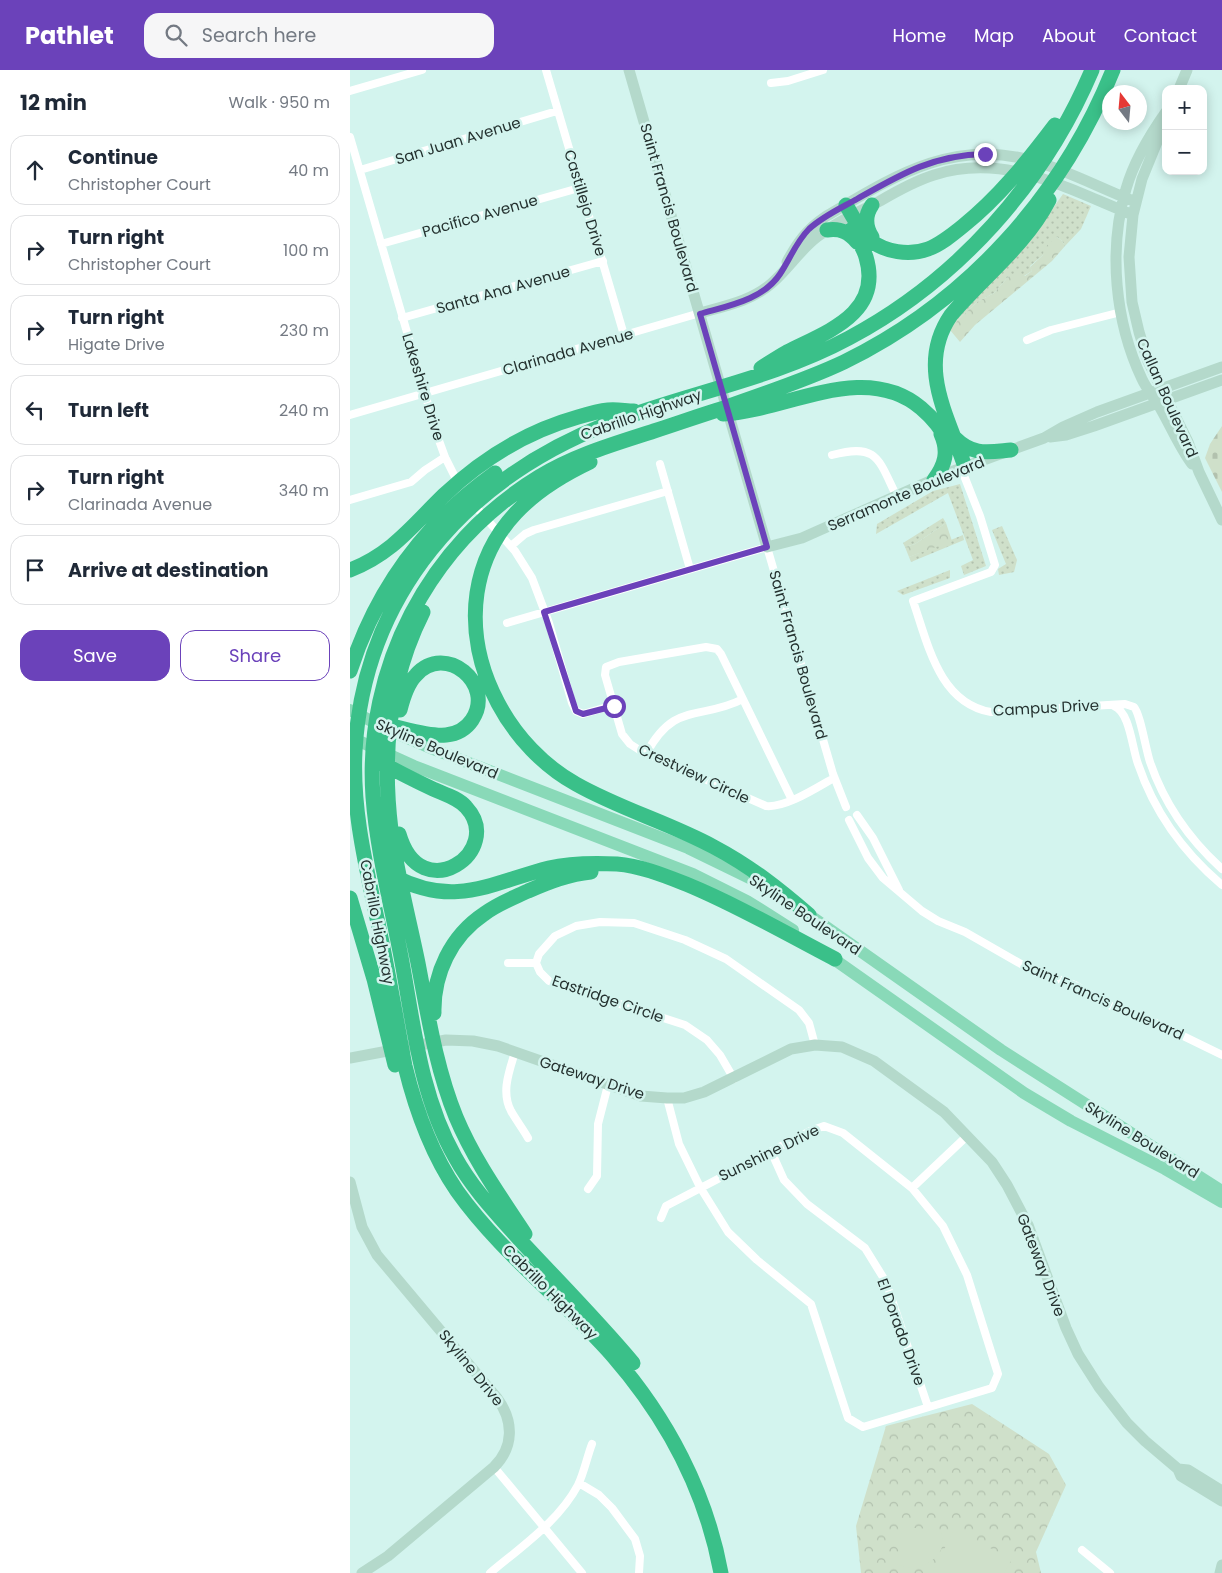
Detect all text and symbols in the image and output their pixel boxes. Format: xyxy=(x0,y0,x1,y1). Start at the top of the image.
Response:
search box xyxy=(144,13,494,58)
text: Pathlet xyxy=(25,19,114,52)
icon: search xyxy=(162,21,190,49)
text: Search here xyxy=(202,22,316,49)
text: Home xyxy=(892,23,946,48)
text: Map xyxy=(974,23,1014,48)
text: About xyxy=(1042,23,1096,48)
text: Contact xyxy=(1124,23,1197,48)
north arrow xyxy=(1102,85,1147,130)
map controls xyxy=(1162,85,1207,175)
button: + xyxy=(1162,85,1207,130)
text: 12 min xyxy=(20,88,87,117)
text: Walk · 950 m xyxy=(229,91,330,114)
street label: San Juan Avenue xyxy=(393,111,523,170)
street label: Saint Francis Boulevard xyxy=(635,121,704,295)
button: − xyxy=(1162,130,1207,175)
route end xyxy=(974,143,997,166)
text: Continue xyxy=(68,144,158,171)
street label: Castillejo Drive xyxy=(559,147,612,259)
icon: ahead xyxy=(21,156,49,184)
text: 40 m xyxy=(288,159,329,182)
text: Christopher Court xyxy=(68,173,211,196)
street label: Pacifico Avenue xyxy=(420,189,540,242)
text: Turn right xyxy=(68,224,164,251)
icon: right xyxy=(21,236,49,264)
text: 100 m xyxy=(283,239,329,262)
text: Christopher Court xyxy=(68,253,211,276)
street label: Santa Ana Avenue xyxy=(433,260,572,319)
text: Turn right xyxy=(68,304,164,331)
icon: right xyxy=(21,316,49,344)
text: 230 m xyxy=(280,319,329,342)
street label: Clarinada Avenue xyxy=(500,323,636,380)
street label: Lakeshire Drive xyxy=(397,331,450,443)
text: Higate Drive xyxy=(68,333,165,356)
street label: Callan Boulevard xyxy=(1132,335,1203,461)
street label: Cabrillo Highway xyxy=(577,384,705,445)
icon: left xyxy=(21,396,49,424)
text: Turn left xyxy=(68,397,149,424)
text: 240 m xyxy=(279,399,329,422)
street label: Serramonte Boulevard xyxy=(824,451,987,536)
text: Turn right xyxy=(68,464,164,491)
icon: right xyxy=(21,476,49,504)
text: 340 m xyxy=(279,479,329,502)
text: Clarinada Avenue xyxy=(68,493,212,516)
icon: arrive xyxy=(21,556,49,584)
text: Arrive at destination xyxy=(68,557,269,584)
street label: Saint Francis Boulevard xyxy=(764,568,833,742)
button: Save xyxy=(20,630,170,681)
button: Share xyxy=(180,630,330,681)
street label: Campus Drive xyxy=(992,694,1100,721)
route start xyxy=(603,695,626,718)
street label: Skyline Boulevard xyxy=(373,713,502,784)
street label: Crestview Circle xyxy=(635,739,753,809)
street label: Cabrillo Highway xyxy=(355,858,400,987)
street label: Skyline Boulevard xyxy=(745,869,865,960)
street label: Saint Francis Boulevard xyxy=(1019,954,1187,1045)
street label: Eastridge Circle xyxy=(549,970,667,1027)
street label: Gateway Drive xyxy=(537,1051,647,1104)
street label: Skyline Boulevard xyxy=(1081,1096,1203,1183)
street label: Sunshine Drive xyxy=(715,1119,823,1186)
street label: Gateway Drive xyxy=(1012,1210,1071,1320)
street label: Cabrillo Highway xyxy=(498,1239,603,1344)
street label: El Dorado Drive xyxy=(872,1275,931,1388)
street label: Skyline Drive xyxy=(434,1325,509,1410)

